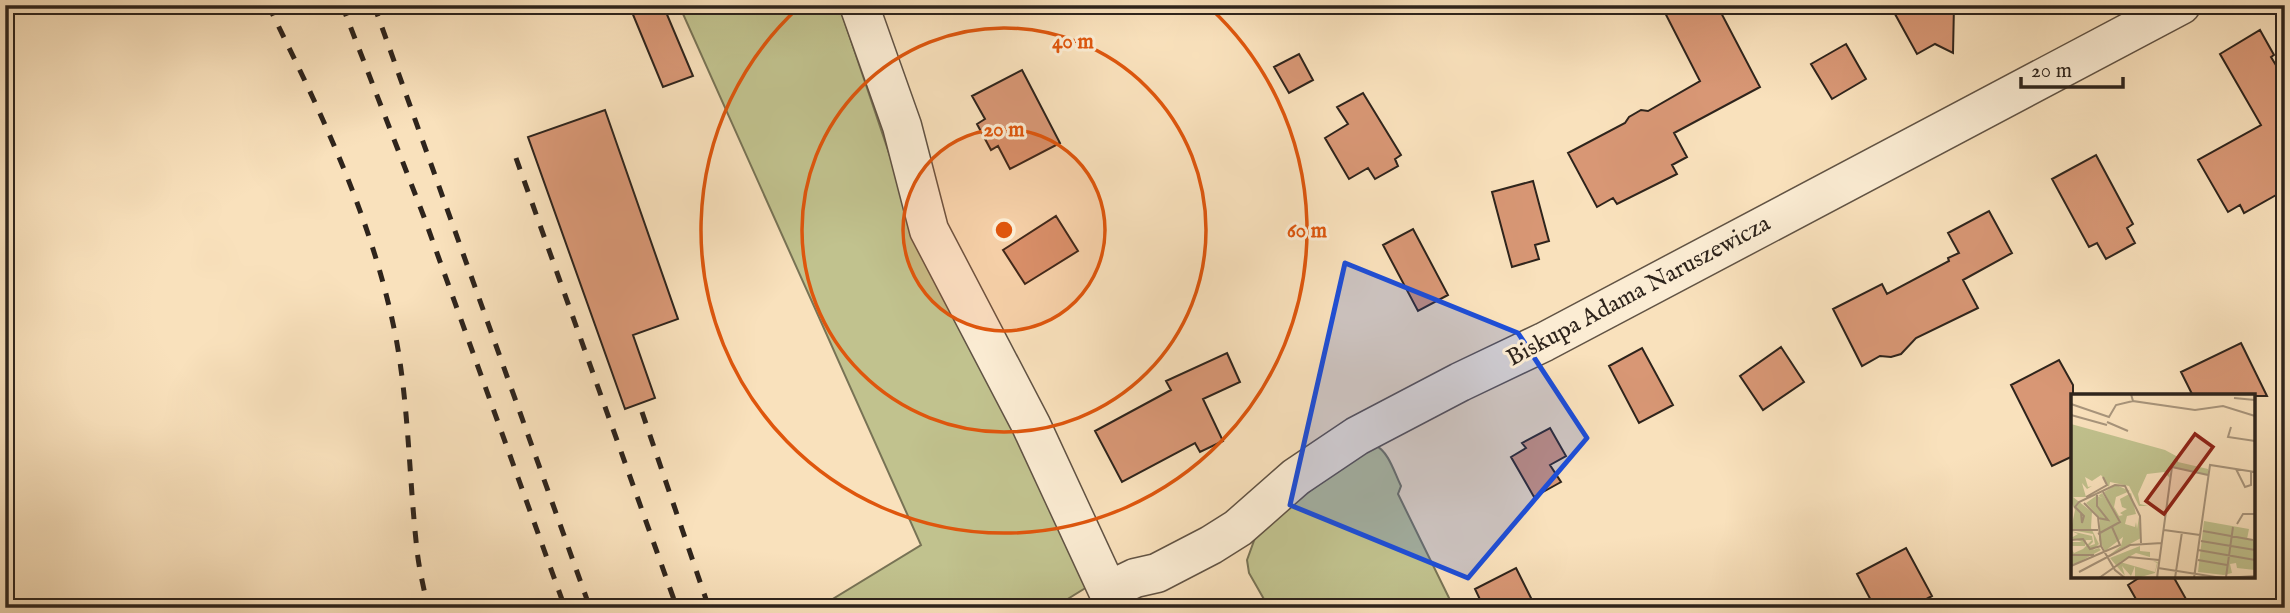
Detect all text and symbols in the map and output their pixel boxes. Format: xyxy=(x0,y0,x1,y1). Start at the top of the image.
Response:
text: 40 m xyxy=(1052,29,1094,56)
scale bar xyxy=(2021,46,2122,90)
text: 20 m xyxy=(2031,58,2072,85)
text: 20 m xyxy=(984,117,1025,144)
street label: Biskupa Adama Naruszewicza xyxy=(1501,208,1776,374)
centre of rings xyxy=(992,218,1016,242)
text: 60 m xyxy=(1287,218,1328,245)
inset map xyxy=(2071,394,2255,578)

